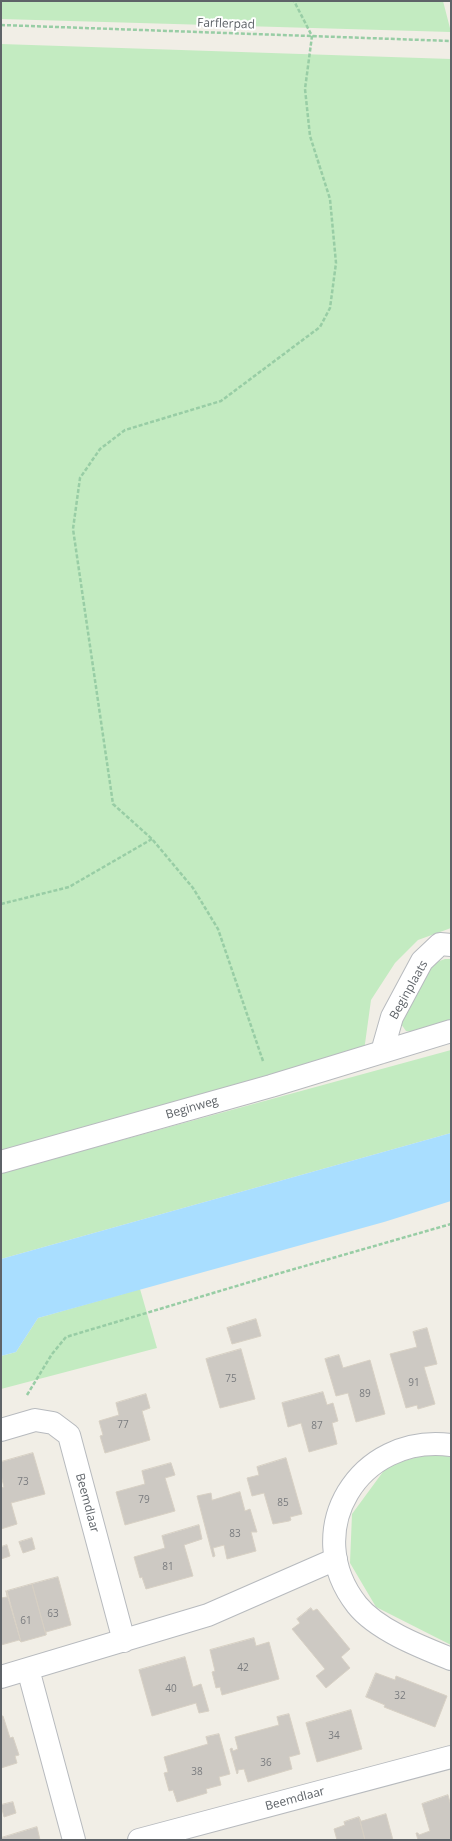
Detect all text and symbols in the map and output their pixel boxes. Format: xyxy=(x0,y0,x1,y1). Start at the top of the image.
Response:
street label: Farflerpad xyxy=(197,16,255,32)
street label: Beginplaats xyxy=(387,958,431,1022)
street label: Beginweg xyxy=(164,1094,220,1122)
house number: 75 xyxy=(225,1373,237,1385)
house number: 91 xyxy=(408,1377,420,1389)
house number: 89 xyxy=(359,1388,371,1400)
house number: 77 xyxy=(117,1419,129,1431)
house number: 87 xyxy=(311,1420,323,1432)
street label: Beemdlaar xyxy=(72,1472,102,1534)
house number: 73 xyxy=(17,1476,29,1488)
house number: 79 xyxy=(138,1494,150,1506)
house number: 85 xyxy=(277,1497,289,1509)
house number: 83 xyxy=(229,1528,241,1540)
house number: 81 xyxy=(162,1561,174,1573)
house number: 63 xyxy=(47,1608,59,1620)
house number: 61 xyxy=(20,1615,32,1627)
house number: 42 xyxy=(237,1662,249,1674)
house number: 40 xyxy=(165,1683,177,1695)
house number: 32 xyxy=(394,1690,406,1702)
house number: 34 xyxy=(328,1730,340,1742)
house number: 36 xyxy=(260,1757,272,1769)
house number: 38 xyxy=(191,1766,203,1778)
street label: Beemdlaar xyxy=(264,1784,326,1814)

